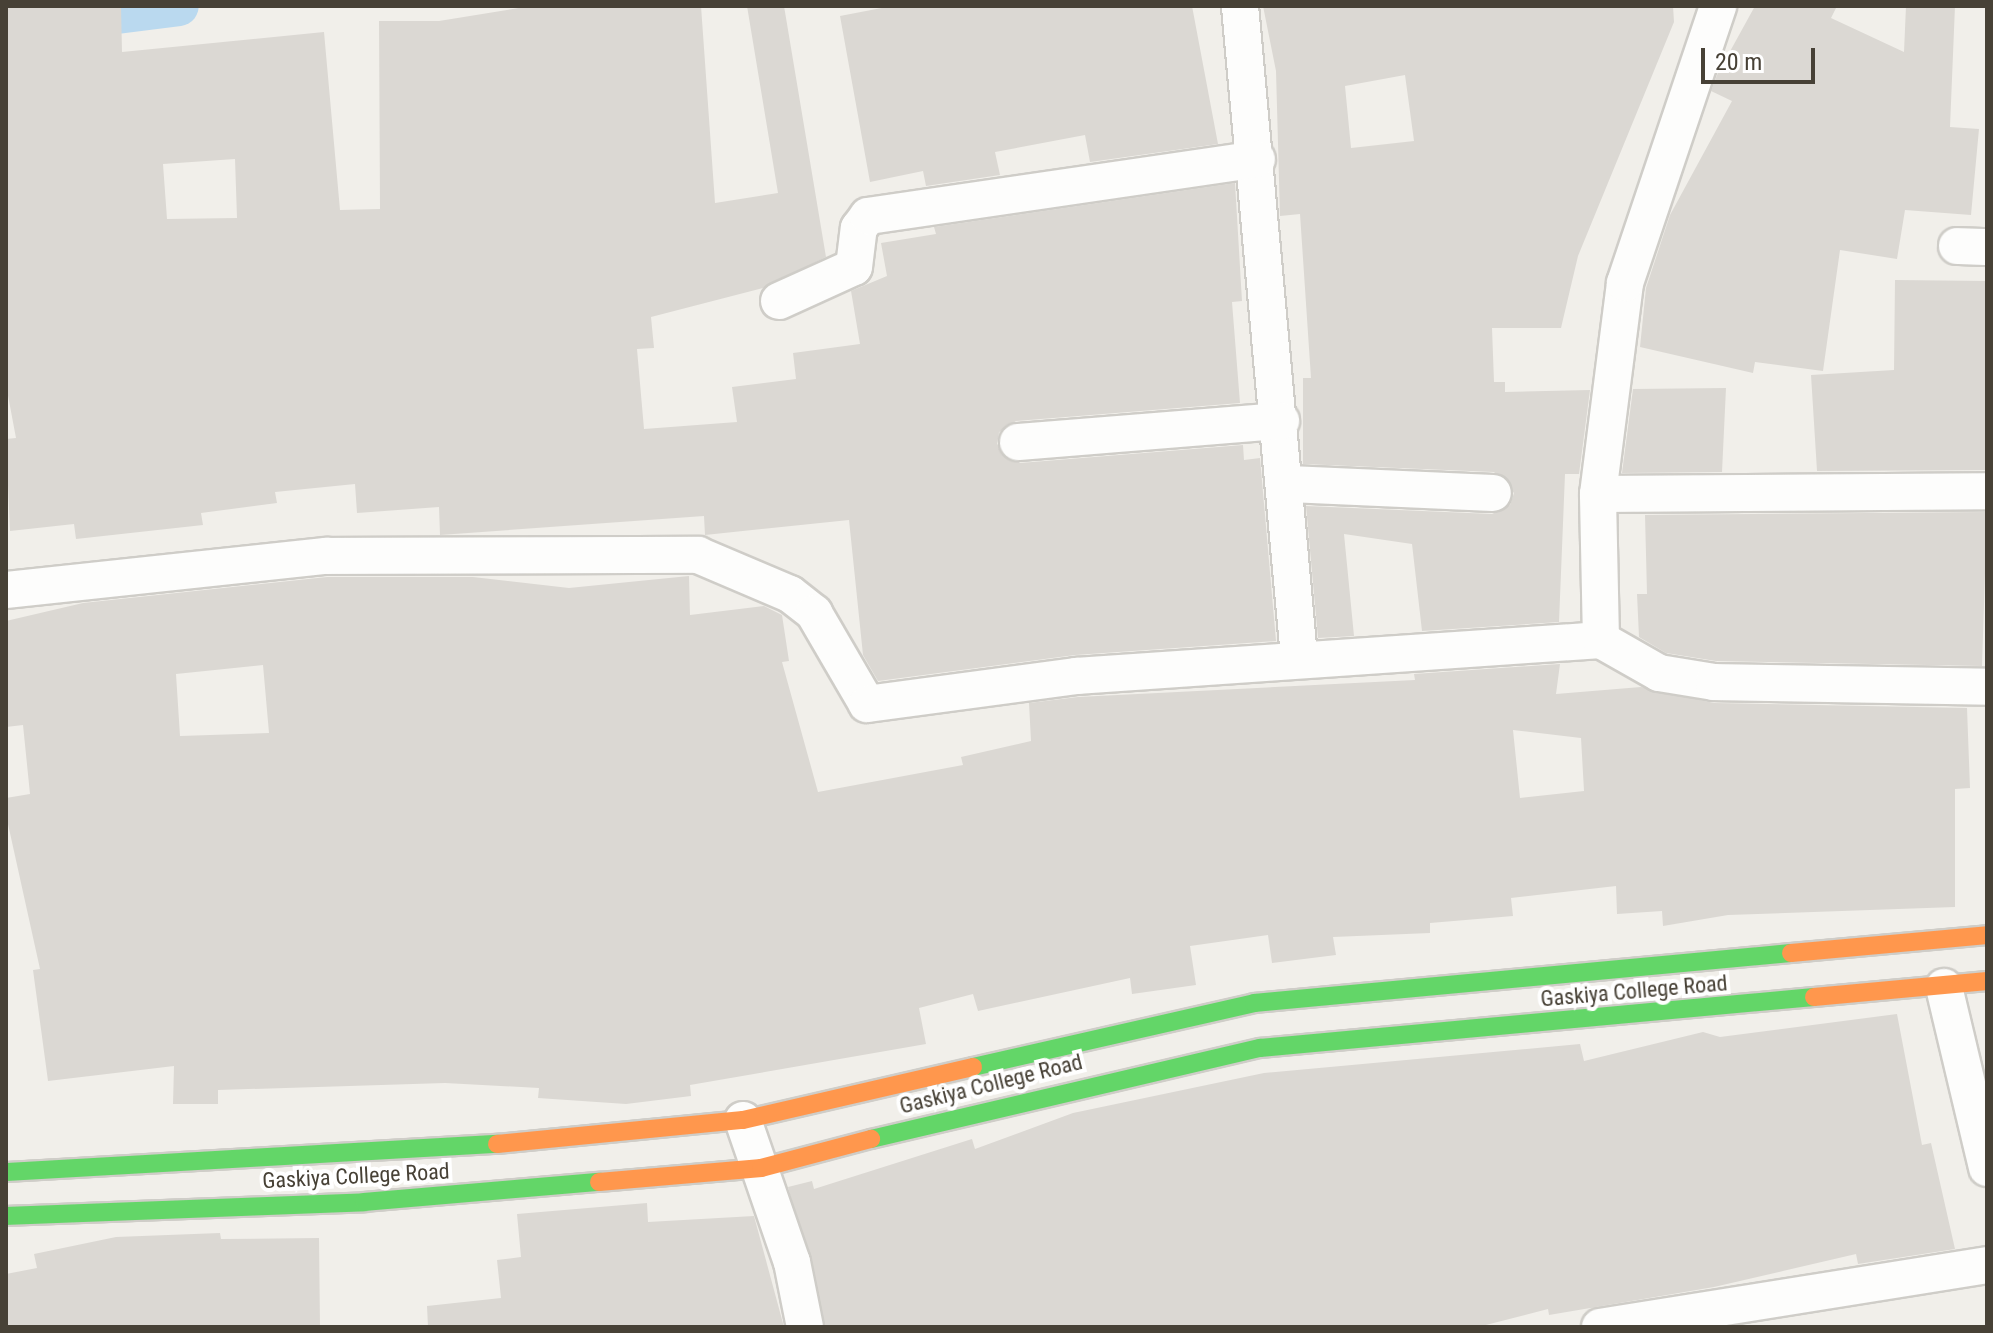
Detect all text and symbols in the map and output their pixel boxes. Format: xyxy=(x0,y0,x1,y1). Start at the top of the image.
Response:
scale bar xyxy=(1705,32,1819,82)
text: 20 m xyxy=(1715,48,1762,76)
street label: Gaskiya College Road xyxy=(1539,970,1729,1012)
street label: Gaskiya College Road xyxy=(897,1049,1085,1119)
street label: Gaskiya College Road xyxy=(262,1158,450,1194)

